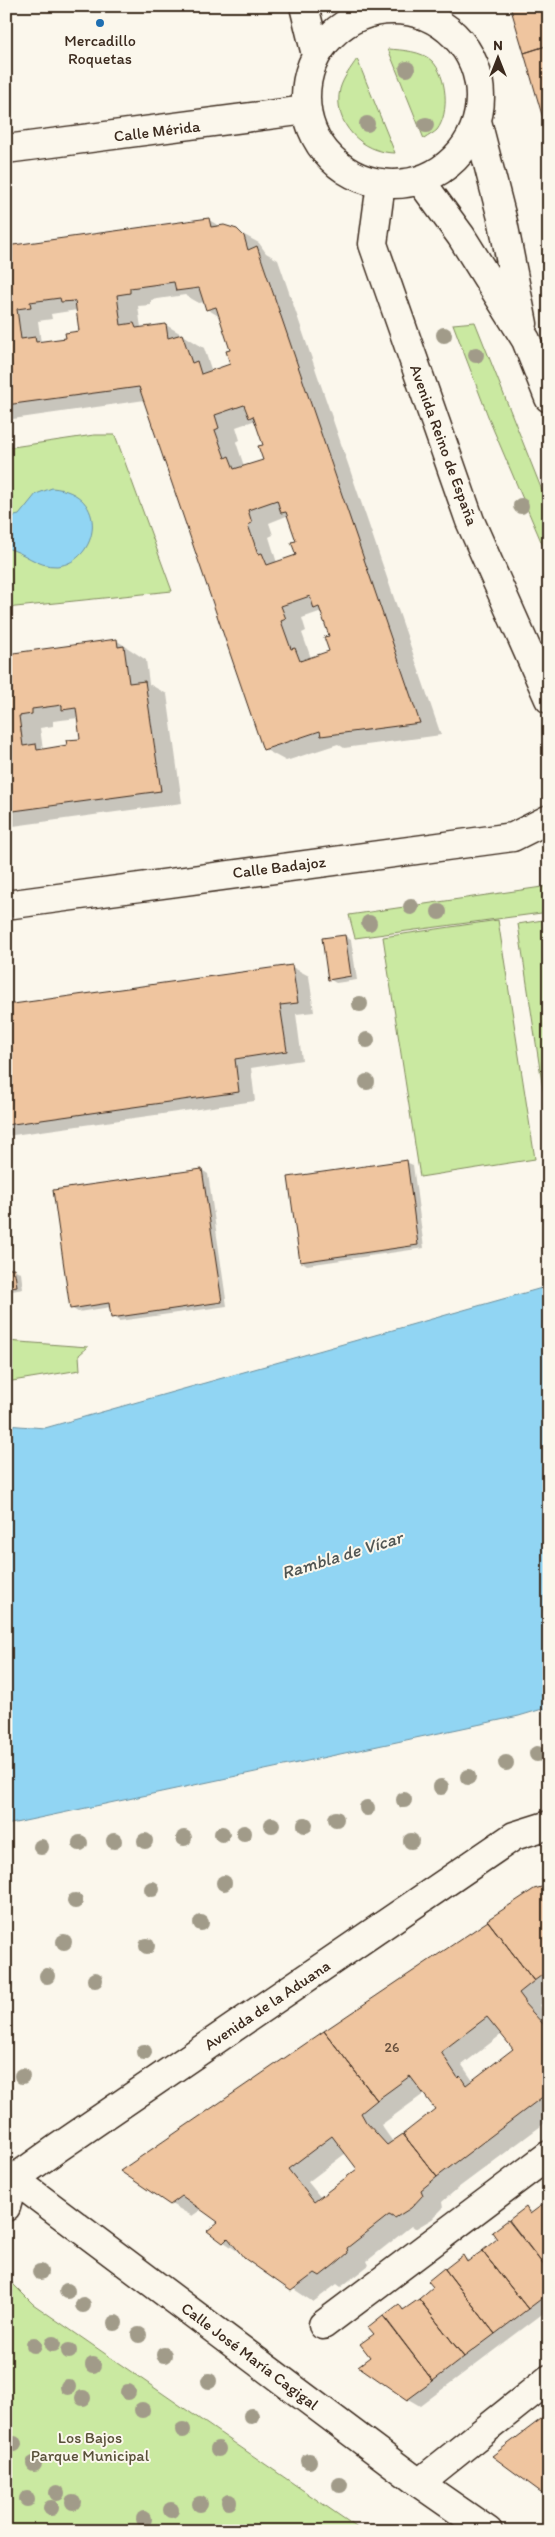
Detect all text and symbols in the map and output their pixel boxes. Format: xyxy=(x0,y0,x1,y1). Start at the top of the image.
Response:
marker: Mercadillo Roquetas xyxy=(94,17,106,29)
place label: Mercadillo Roquetas xyxy=(64,31,136,68)
north arrow xyxy=(472,32,522,82)
text: N xyxy=(493,37,503,54)
street label: Calle Mérida xyxy=(113,116,202,146)
street label: Avenida Reino de España xyxy=(406,362,482,529)
street label: Calle Badajoz xyxy=(231,852,327,882)
water label: Rambla de Vícar xyxy=(279,1526,407,1584)
street label: Avenida de la Aduana xyxy=(201,1956,333,2054)
house number: 26 xyxy=(385,2039,399,2056)
street label: Calle José María Cagigal xyxy=(178,2298,323,2414)
park label: Los Bajos Parque Municipal xyxy=(31,2428,150,2465)

